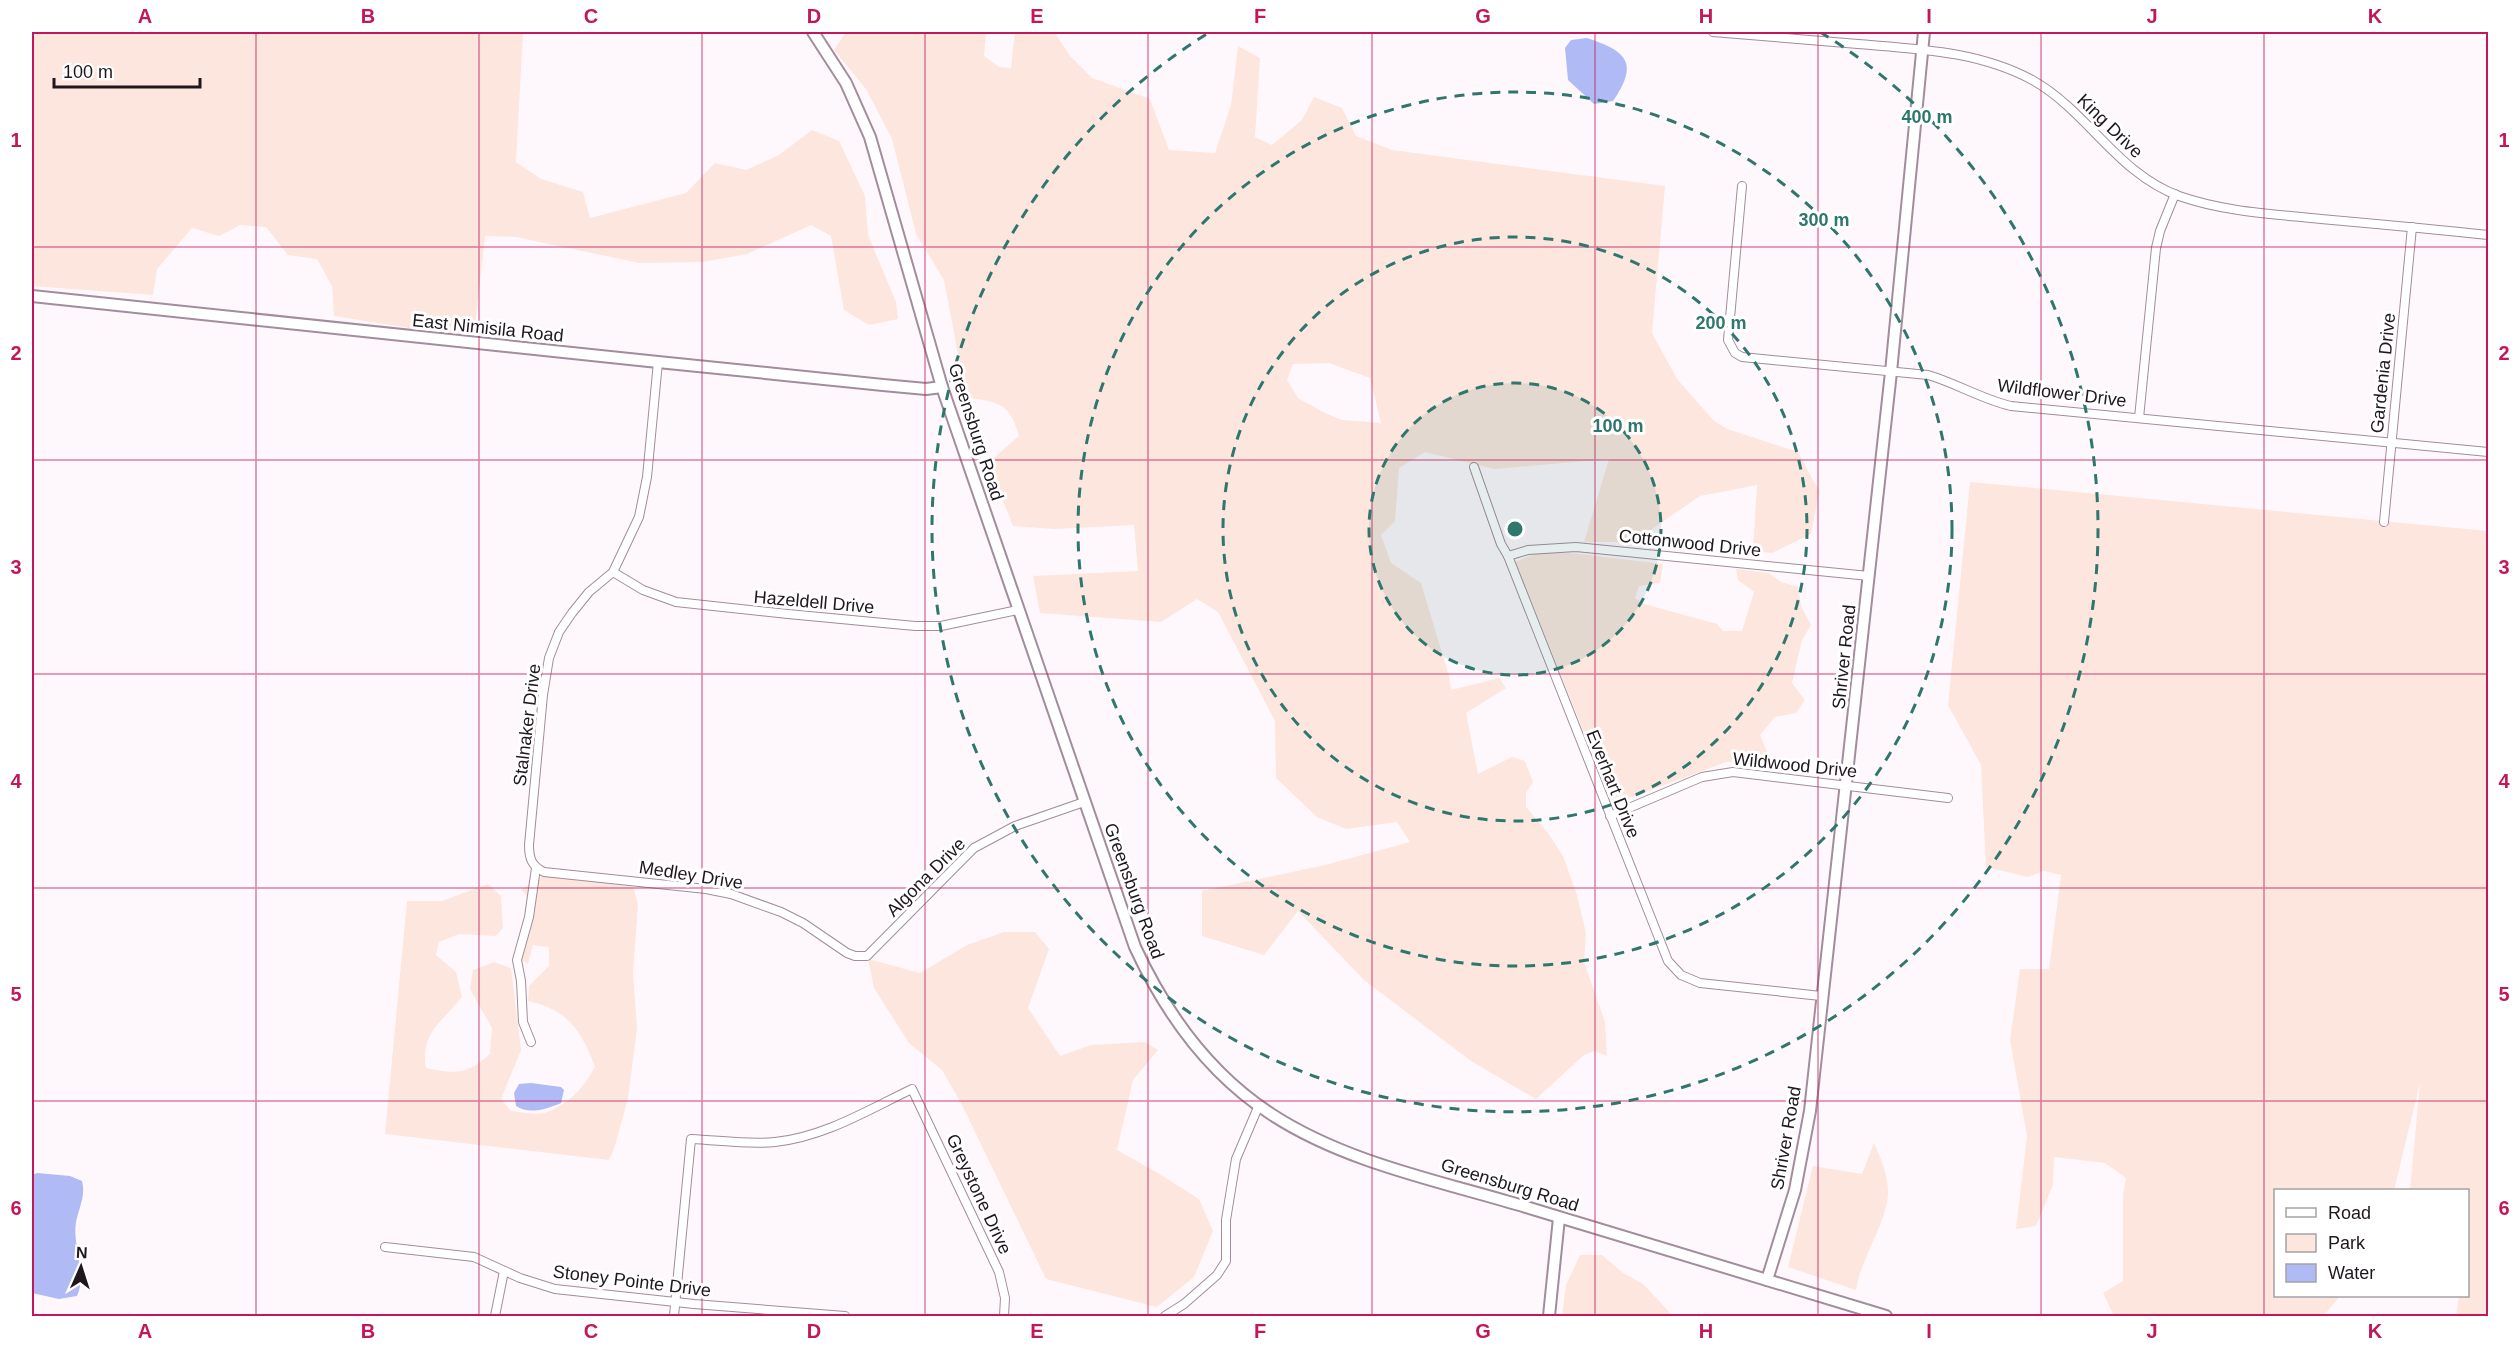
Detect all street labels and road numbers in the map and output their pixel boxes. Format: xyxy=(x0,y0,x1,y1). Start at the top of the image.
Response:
street label: King Drive xyxy=(2073,90,2147,162)
street label: East Nimisila Road xyxy=(411,310,565,346)
street label: Gardenia Drive xyxy=(2367,312,2399,434)
street label: Greensburg Road xyxy=(944,361,1008,503)
street label: Wildflower Drive xyxy=(1996,375,2128,411)
street label: Cottonwood Drive xyxy=(1618,526,1762,560)
street label: Hazeldell Drive xyxy=(753,587,875,617)
street label: Shriver Road xyxy=(1829,604,1859,710)
street label: Stalnaker Drive xyxy=(510,663,544,787)
street label: Everhart Drive xyxy=(1582,727,1644,841)
street label: Wildwood Drive xyxy=(1732,749,1858,781)
street label: Greensburg Road xyxy=(1100,820,1168,962)
street label: Algona Drive xyxy=(882,833,970,921)
street label: Medley Drive xyxy=(638,857,744,893)
street label: Shriver Road xyxy=(1767,1085,1805,1191)
street label: Greystone Drive xyxy=(942,1131,1016,1257)
street label: Greensburg Road xyxy=(1439,1155,1581,1215)
street label: Stoney Pointe Drive xyxy=(552,1261,712,1301)

